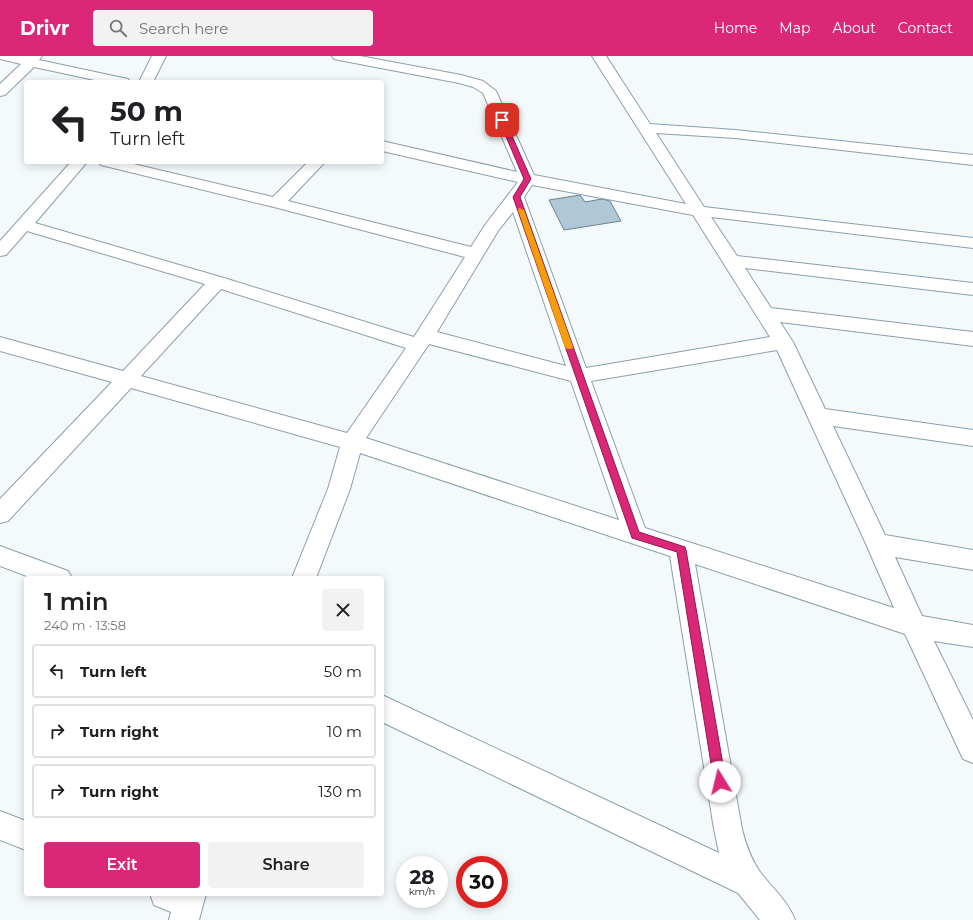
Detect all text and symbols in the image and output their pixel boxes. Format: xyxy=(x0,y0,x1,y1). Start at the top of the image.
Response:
search box xyxy=(93,10,373,46)
text: Drivr xyxy=(20,17,69,40)
icon: search xyxy=(107,17,129,39)
text: Search here xyxy=(139,19,228,38)
text: Home xyxy=(714,19,757,37)
text: Map xyxy=(779,19,810,37)
text: About xyxy=(832,19,876,37)
text: Contact xyxy=(898,19,953,37)
text: 50 m xyxy=(110,94,183,128)
icon: left xyxy=(44,96,96,148)
pin xyxy=(485,103,519,137)
icon: arrive xyxy=(491,109,513,131)
text: Turn left xyxy=(110,128,185,150)
text: 1 min xyxy=(44,587,108,616)
button: close xyxy=(322,589,364,631)
text: 240 m · 13:58 xyxy=(44,617,126,633)
icon: left xyxy=(46,660,68,682)
text: Turn left xyxy=(80,662,147,681)
text: 50 m xyxy=(324,662,362,681)
icon: right xyxy=(46,720,68,742)
text: Turn right xyxy=(80,722,159,741)
text: 10 m xyxy=(327,722,362,741)
position arrow xyxy=(699,761,741,803)
icon: right xyxy=(46,780,68,802)
text: Turn right xyxy=(80,782,159,801)
text: 130 m xyxy=(318,782,362,801)
button: Exit xyxy=(44,842,200,888)
button: Share xyxy=(208,842,364,888)
speed limit sign: 30 xyxy=(456,856,508,908)
text: 28 xyxy=(410,865,435,889)
text: km/h xyxy=(409,885,435,898)

